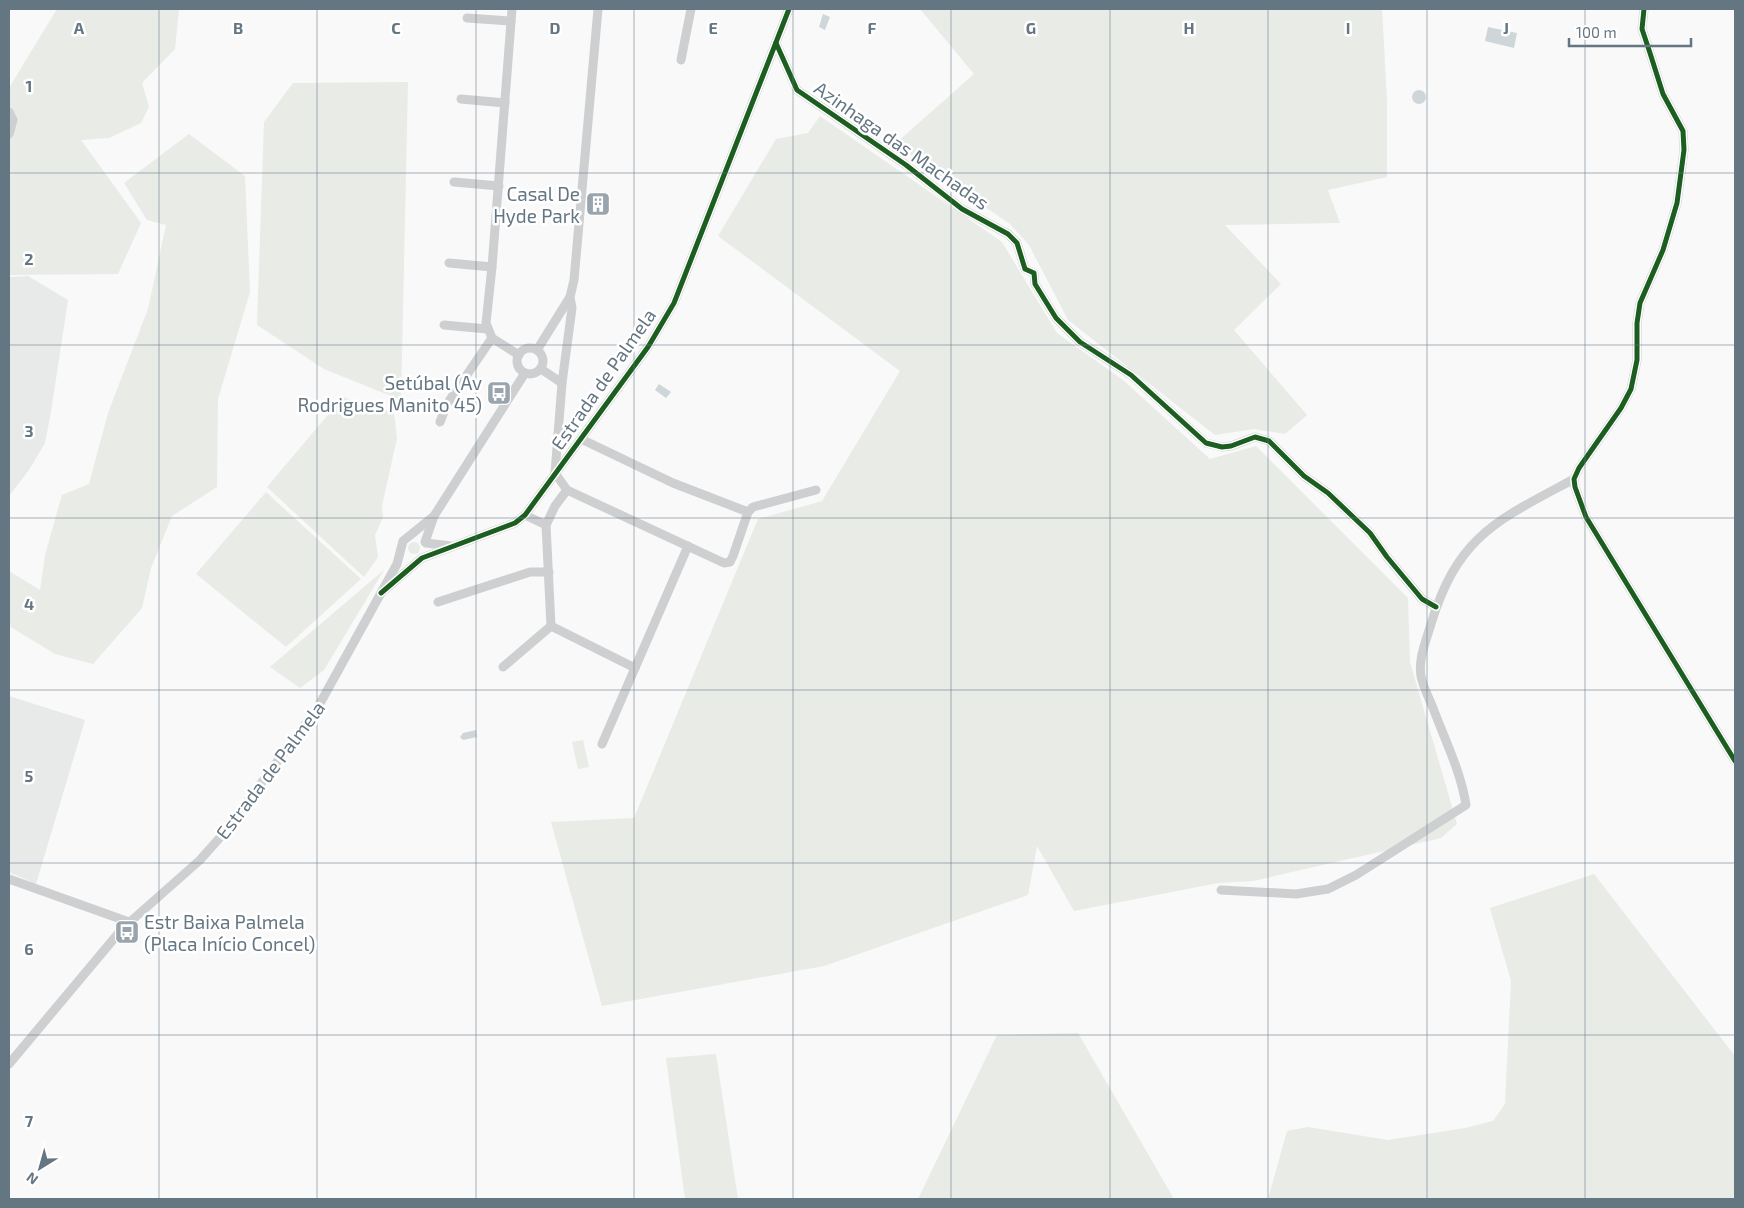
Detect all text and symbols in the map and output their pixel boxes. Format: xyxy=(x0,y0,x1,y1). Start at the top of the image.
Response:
scale bar xyxy=(1569,15,1692,47)
text: A xyxy=(74,18,85,37)
text: B xyxy=(233,18,243,37)
text: C xyxy=(391,18,401,37)
text: D xyxy=(550,18,561,37)
text: E xyxy=(708,18,718,37)
text: F xyxy=(868,18,877,37)
text: G xyxy=(1026,18,1036,37)
text: H xyxy=(1183,18,1195,37)
text: I xyxy=(1346,18,1350,37)
text: J xyxy=(1503,18,1509,37)
text: 100 m xyxy=(1576,23,1617,41)
text: 1 xyxy=(26,76,32,95)
street label: Azinhaga das Machadas xyxy=(810,76,994,214)
place label: Casal De Hyde Park xyxy=(493,182,580,227)
building icon: Casal De Hyde Park xyxy=(585,191,611,217)
text: 2 xyxy=(24,249,34,268)
street label: Estrada de Palmela xyxy=(546,304,660,454)
place label: Setúbal (Av Rodrigues Manito 45) xyxy=(297,371,482,416)
bus stop icon: Setúbal (Av Rodrigues Manito 45) xyxy=(486,380,512,406)
text: 3 xyxy=(24,421,34,440)
text: 4 xyxy=(24,594,34,613)
street label: Estrada de Palmela xyxy=(211,697,329,843)
text: 5 xyxy=(25,766,34,785)
place label: Estr Baixa Palmela (Placa Início Concel) xyxy=(144,910,315,955)
bus stop icon: Estr Baixa Palmela (Placa Início Concel) xyxy=(114,919,140,945)
text: 6 xyxy=(24,939,34,958)
text: 7 xyxy=(25,1111,34,1130)
north arrow xyxy=(15,1143,65,1193)
text: N xyxy=(23,1169,41,1189)

